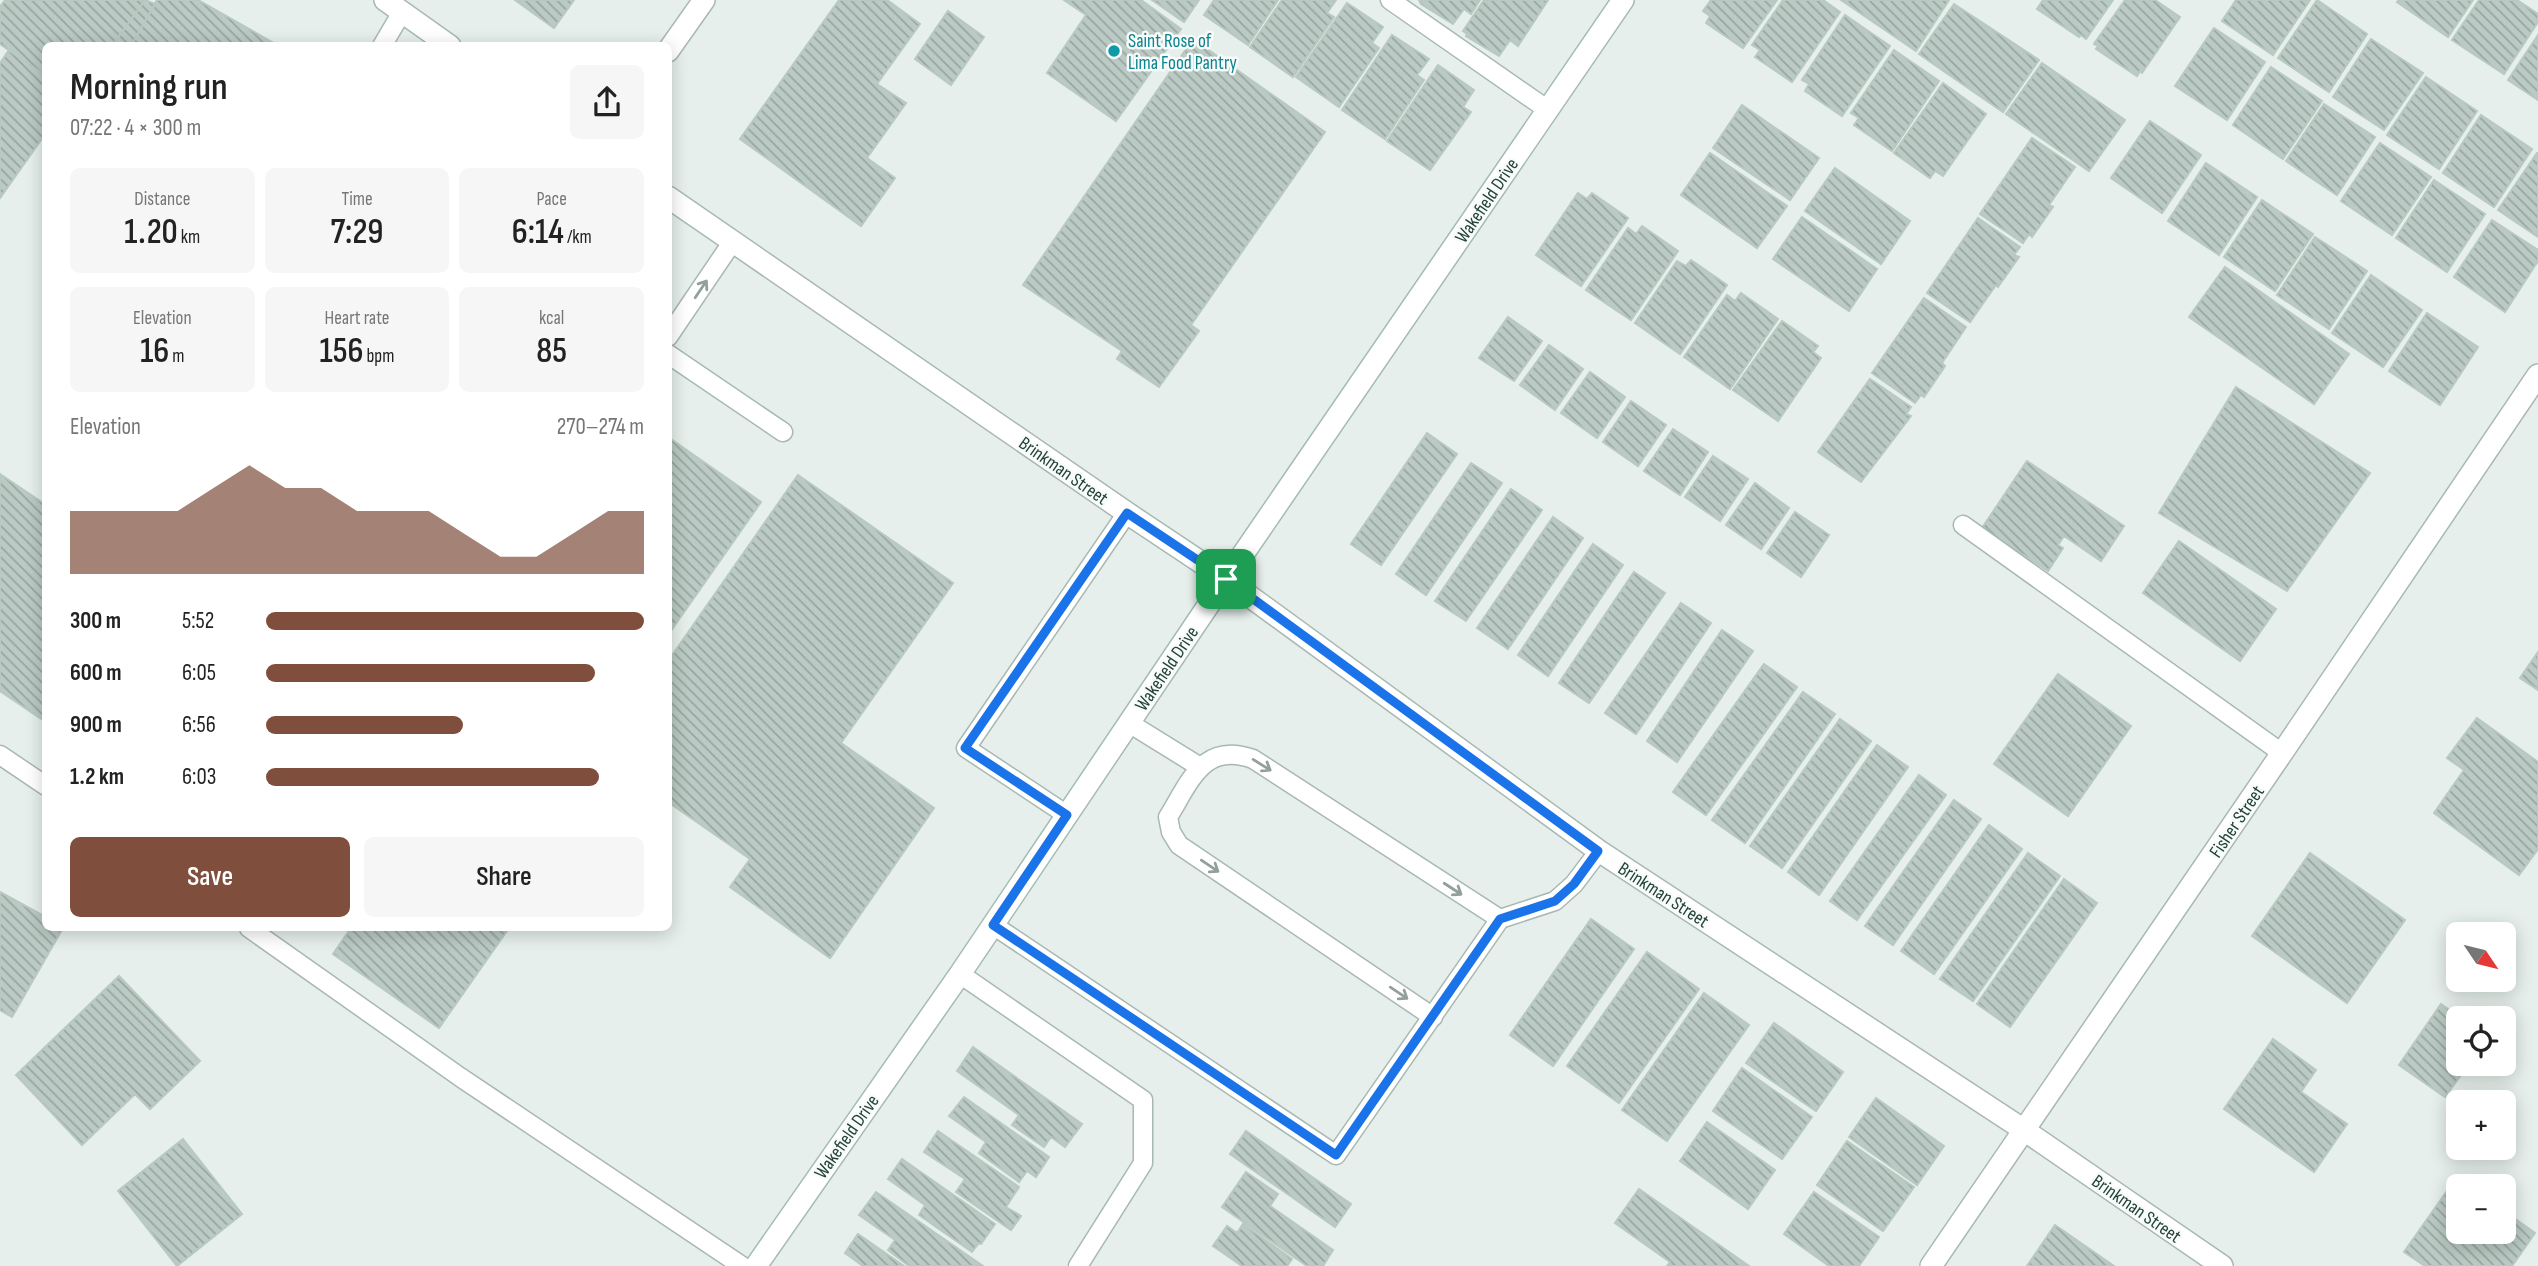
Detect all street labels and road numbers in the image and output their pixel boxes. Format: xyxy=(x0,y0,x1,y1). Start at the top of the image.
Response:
street label: Wakefield Drive xyxy=(1450,154,1524,248)
street label: Brinkman Street xyxy=(1014,432,1112,510)
street label: Wakefield Drive xyxy=(1130,622,1204,716)
street label: Fisher Street xyxy=(2205,781,2270,862)
street label: Brinkman Street xyxy=(1613,857,1713,933)
street label: Wakefield Drive xyxy=(810,1090,885,1183)
street label: Brinkman Street xyxy=(2087,1170,2185,1248)

